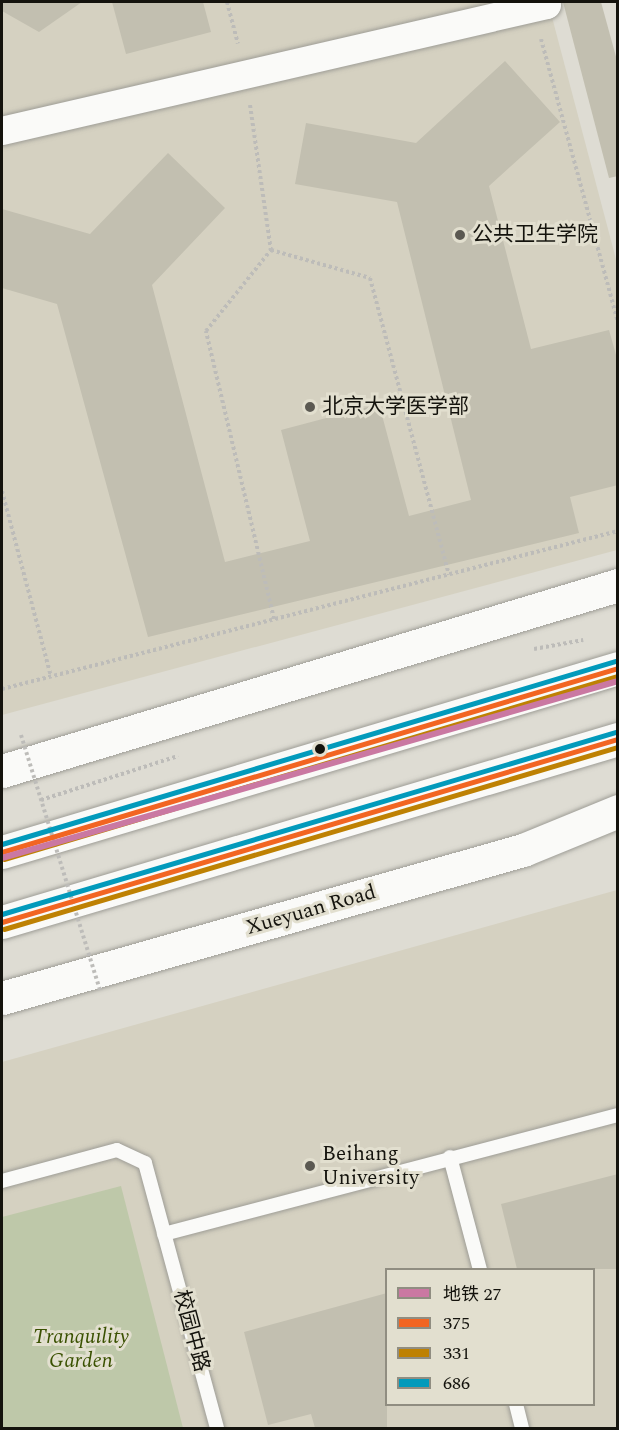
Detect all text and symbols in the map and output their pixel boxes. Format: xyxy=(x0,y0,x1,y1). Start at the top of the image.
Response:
place label: 公共卫生学院 xyxy=(472,222,598,248)
marker: 公共卫生学院 xyxy=(453,228,467,242)
place label: 北京大学医学部 xyxy=(322,394,469,420)
marker: 北京大学医学部 xyxy=(303,400,317,414)
unlabelled marker xyxy=(314,743,326,755)
street label: Xueyuan Road xyxy=(243,879,379,941)
place label: Beihang University xyxy=(322,1141,419,1191)
marker: Beihang University xyxy=(303,1159,317,1173)
legend xyxy=(385,1268,595,1406)
text: 地铁 27 xyxy=(443,1281,502,1308)
street label: 校园中路 xyxy=(168,1287,214,1375)
text: 375 xyxy=(443,1310,470,1337)
park label: Tranquility Garden xyxy=(33,1324,129,1374)
text: 331 xyxy=(443,1340,470,1367)
text: 686 xyxy=(443,1370,470,1397)

